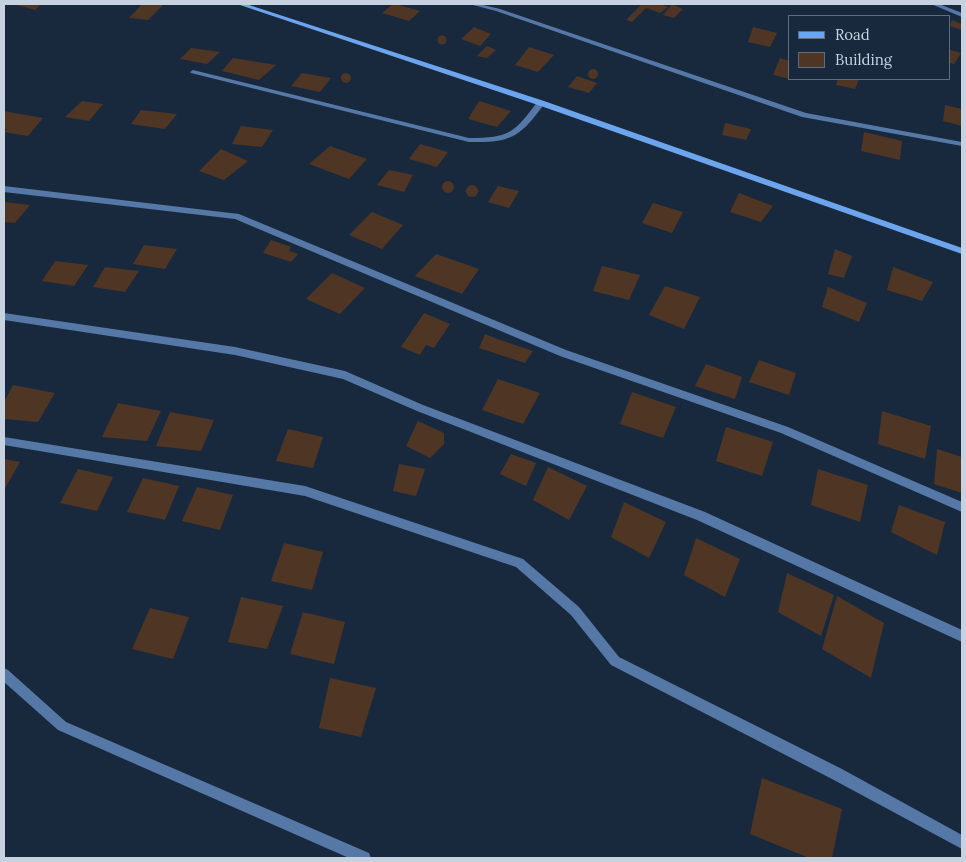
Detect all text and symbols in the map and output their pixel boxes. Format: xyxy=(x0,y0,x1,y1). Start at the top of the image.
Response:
legend xyxy=(788,15,951,80)
text: Road xyxy=(835,25,870,44)
text: Building xyxy=(835,50,892,69)

